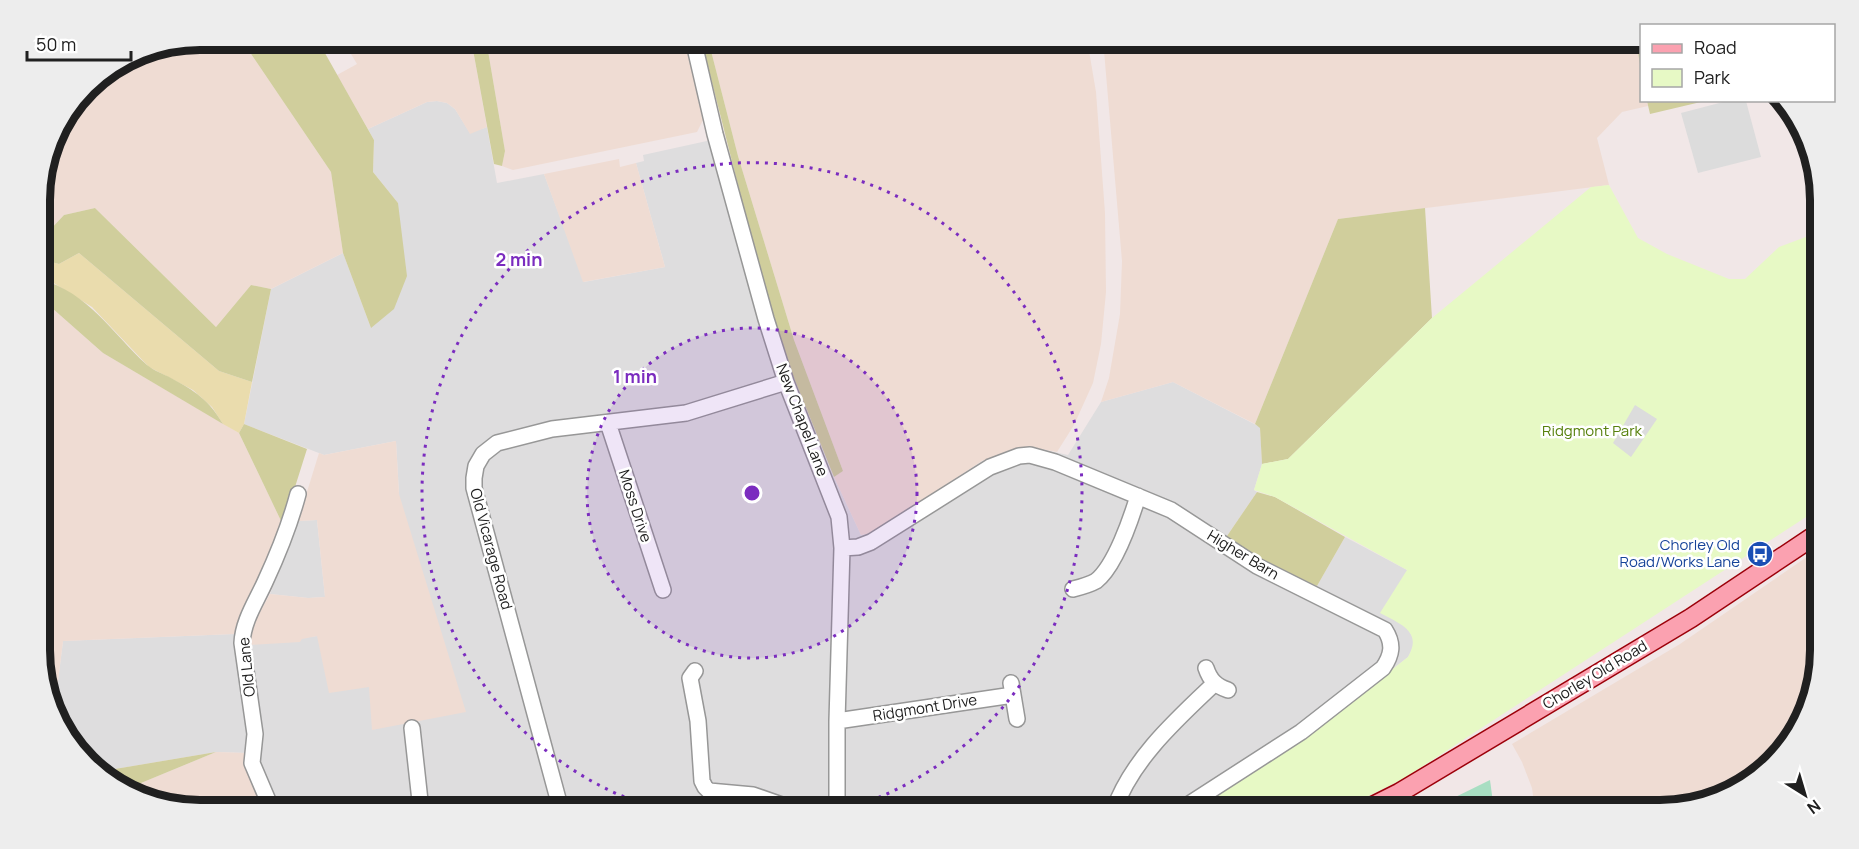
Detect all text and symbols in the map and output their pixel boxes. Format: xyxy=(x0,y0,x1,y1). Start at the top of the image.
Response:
scale bar xyxy=(27,24,130,62)
legend xyxy=(1640,24,1835,102)
text: 50 m xyxy=(36,32,76,56)
text: Road xyxy=(1694,35,1737,59)
text: Park xyxy=(1694,65,1731,89)
text: 2 min xyxy=(496,247,542,271)
street label: New Chapel Lane xyxy=(771,361,834,479)
text: 1 min xyxy=(613,364,657,388)
park label: Ridgmont Park xyxy=(1542,420,1643,441)
street label: Moss Drive xyxy=(614,467,657,545)
centre of rings xyxy=(742,483,762,503)
street label: Old Vicarage Road xyxy=(465,486,518,612)
street label: Higher Barn xyxy=(1203,525,1283,584)
place label: Chorley Old Road/Works Lane xyxy=(1619,534,1740,572)
bus stop icon: Chorley Old Road/Works Lane xyxy=(1745,539,1775,569)
street label: Chorley Old Road xyxy=(1538,635,1651,714)
street label: Old Lane xyxy=(233,636,260,698)
street label: Ridgmont Drive xyxy=(871,689,979,726)
north arrow xyxy=(1775,765,1835,825)
text: N xyxy=(1803,795,1825,819)

